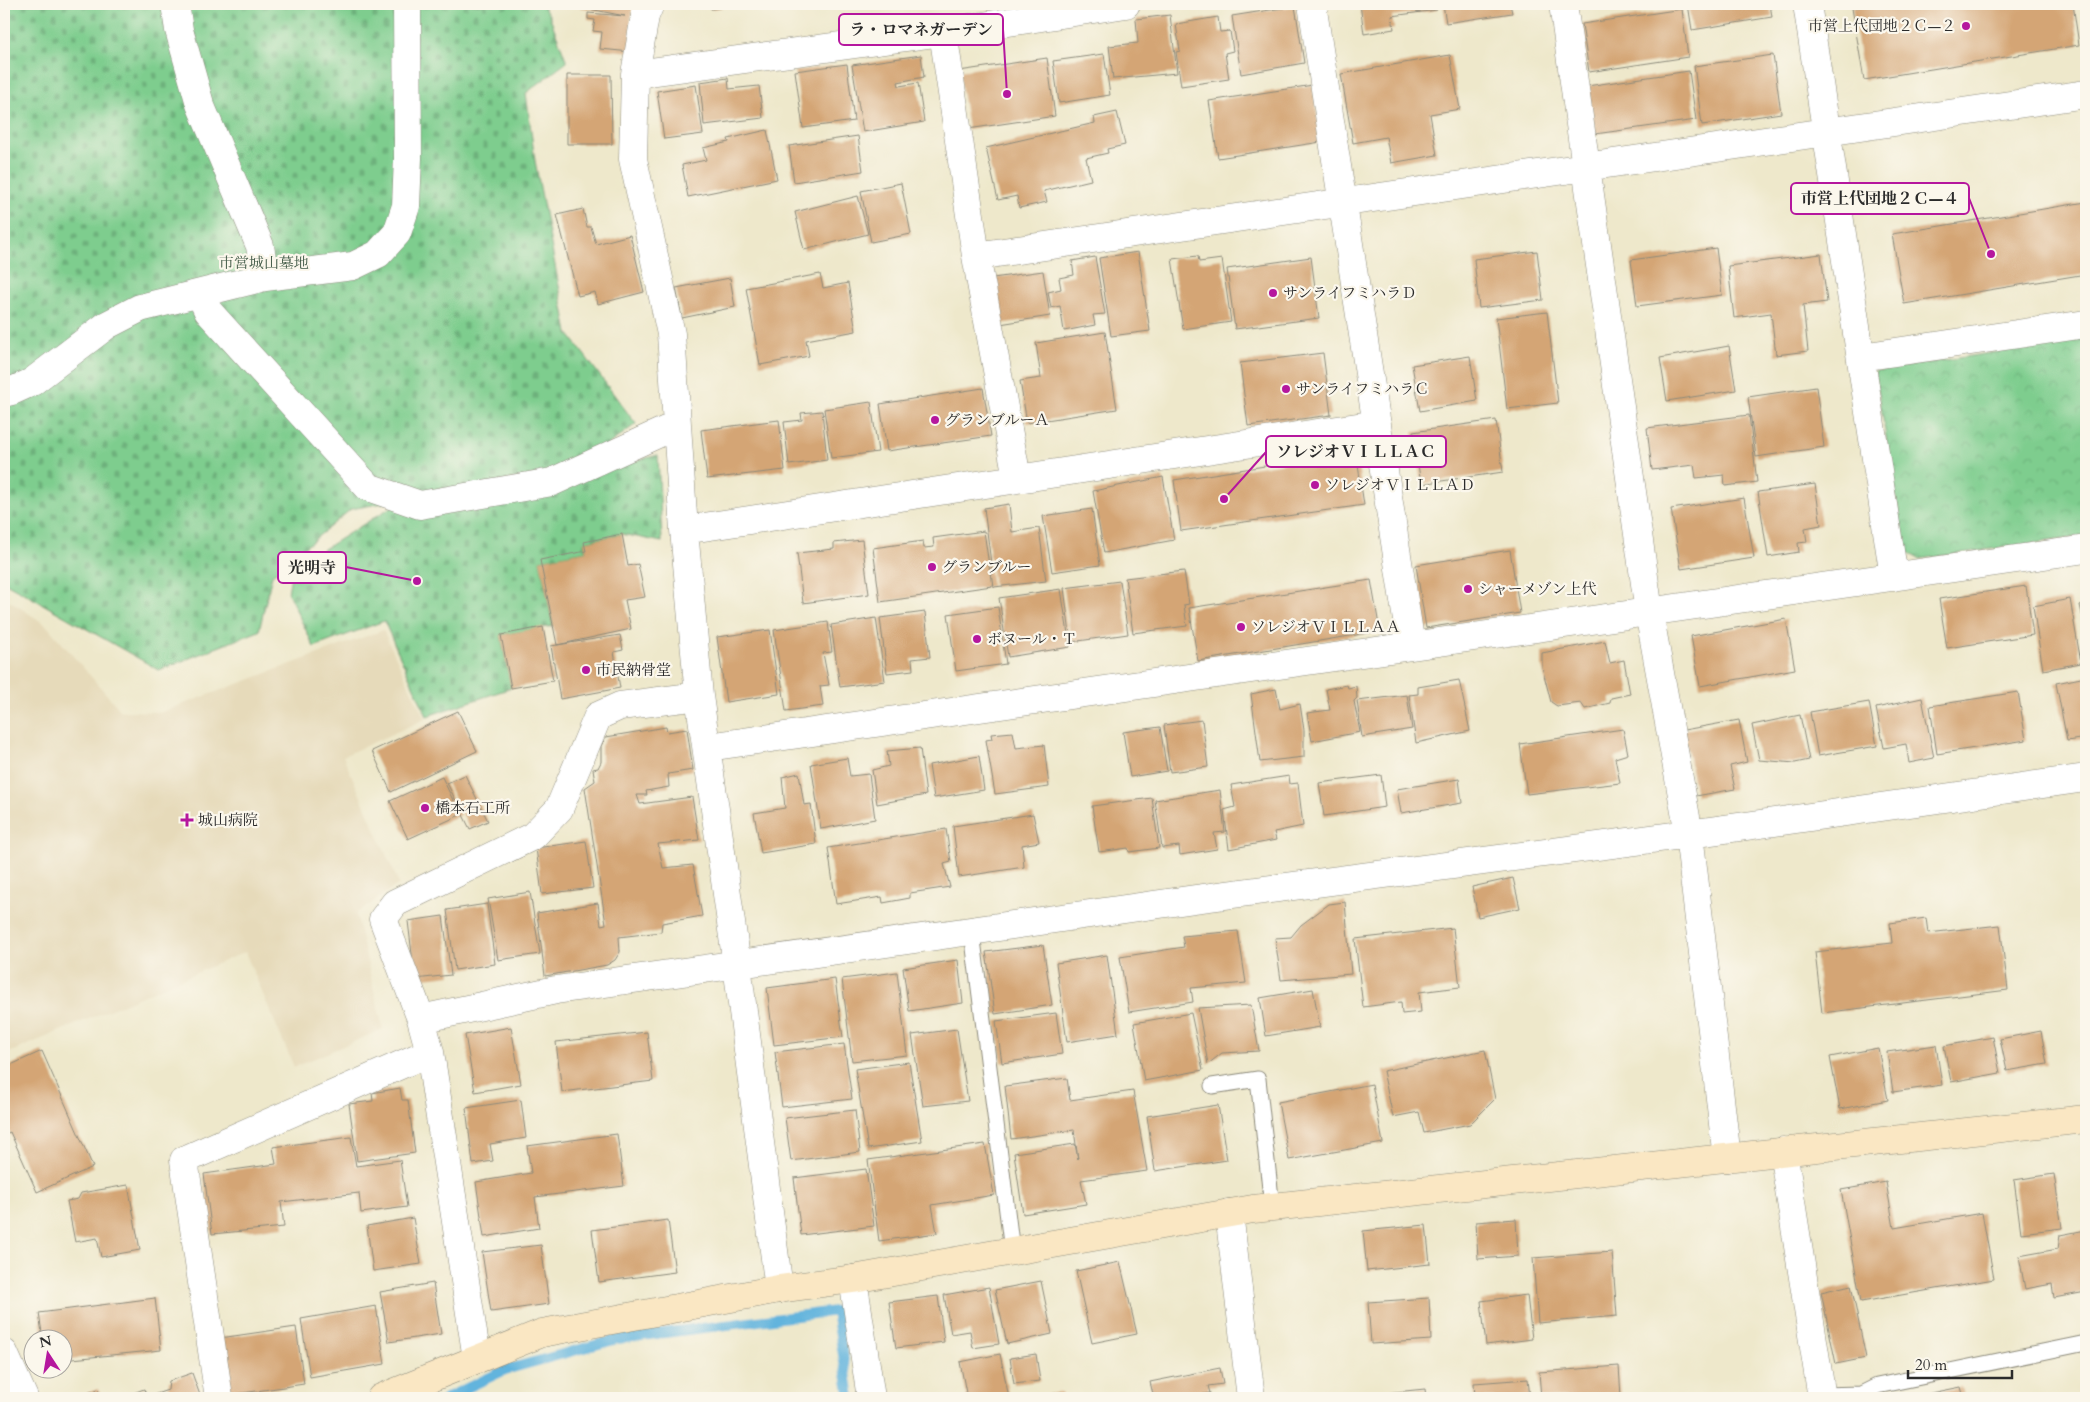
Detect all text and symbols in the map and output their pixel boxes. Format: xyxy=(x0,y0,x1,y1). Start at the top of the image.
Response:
callout: ラ・ロマネガーデン xyxy=(839,14,1003,45)
place label: 市営上代団地２Ｃ―２ xyxy=(1808,16,1956,36)
text: ラ・ロマネガーデン xyxy=(849,19,993,41)
marker: 市営上代団地２Ｃ―２ xyxy=(1960,20,1972,32)
callout: 市営上代団地２Ｃ―４ xyxy=(1791,183,1969,214)
text: 市営上代団地２Ｃ―４ xyxy=(1801,188,1959,210)
park label: 市営城山墓地 xyxy=(219,253,309,273)
place label: サンライフミハラＤ xyxy=(1283,283,1416,303)
marker: サンライフミハラＤ xyxy=(1267,287,1279,299)
place label: サンライフミハラＣ xyxy=(1296,379,1429,399)
marker: サンライフミハラＣ xyxy=(1280,383,1292,395)
place label: グランブルーＡ xyxy=(945,410,1049,430)
marker: グランブルーＡ xyxy=(929,414,941,426)
callout: ソレジオＶＩＬＬＡＣ xyxy=(1266,436,1446,467)
text: ソレジオＶＩＬＬＡＣ xyxy=(1276,441,1436,463)
place label: ソレジオＶＩＬＬＡＤ xyxy=(1325,475,1475,495)
marker: ソレジオＶＩＬＬＡＤ xyxy=(1309,479,1321,491)
callout: 光明寺 xyxy=(278,552,346,583)
text: 光明寺 xyxy=(288,557,336,579)
place label: グランブルー xyxy=(942,557,1031,577)
marker: グランブルー xyxy=(926,561,938,573)
place label: シャーメゾン上代 xyxy=(1478,579,1597,599)
marker: シャーメゾン上代 xyxy=(1462,583,1474,595)
place label: ソレジオＶＩＬＬＡＡ xyxy=(1251,617,1401,637)
marker: ソレジオＶＩＬＬＡＡ xyxy=(1235,621,1247,633)
place label: ボヌール・Ｔ xyxy=(987,629,1077,649)
marker: ボヌール・Ｔ xyxy=(971,633,983,645)
place label: 市民納骨堂 xyxy=(596,660,671,680)
marker: 市民納骨堂 xyxy=(580,664,592,676)
place label: 橋本石工所 xyxy=(435,798,510,818)
marker: 橋本石工所 xyxy=(419,802,431,814)
place label: 城山病院 xyxy=(198,810,258,830)
marker: 城山病院 xyxy=(180,813,194,827)
north arrow xyxy=(22,1330,72,1380)
text: N xyxy=(37,1331,53,1352)
scale bar xyxy=(1908,1347,2011,1379)
text: 20 m xyxy=(1915,1355,1947,1375)

